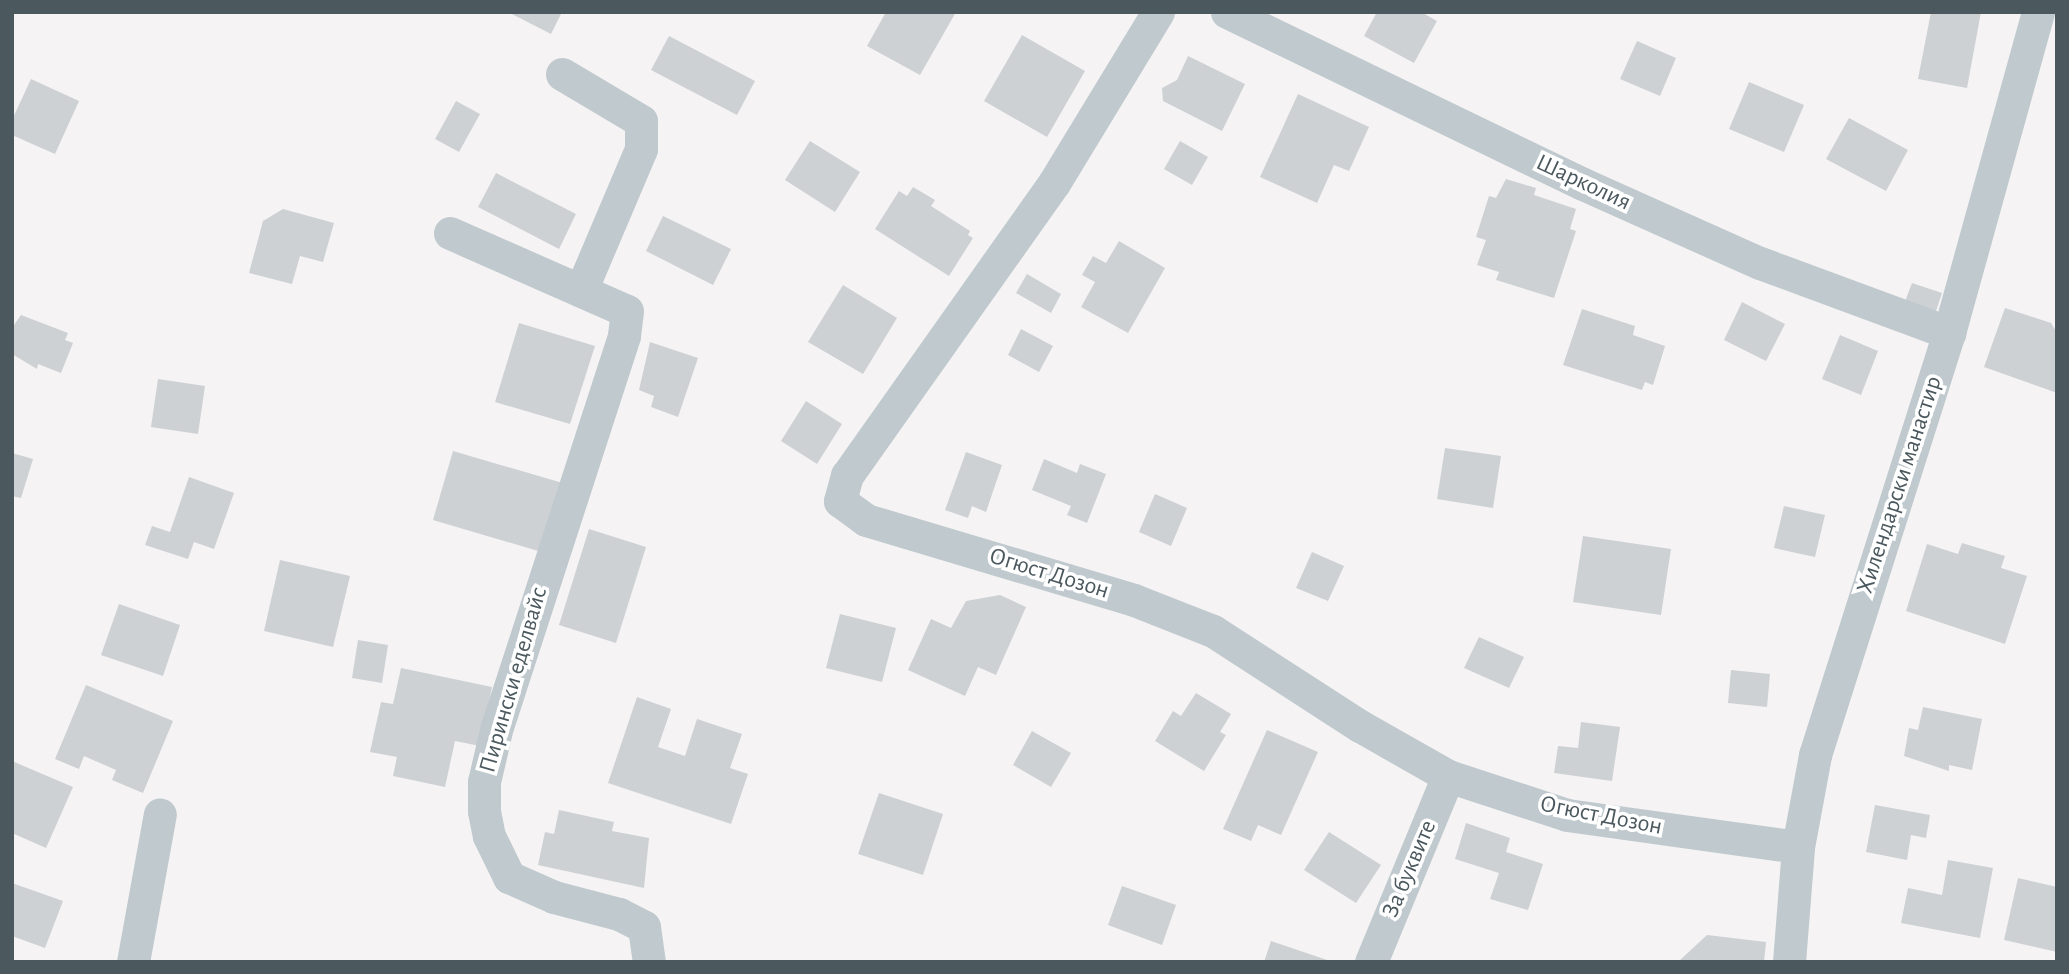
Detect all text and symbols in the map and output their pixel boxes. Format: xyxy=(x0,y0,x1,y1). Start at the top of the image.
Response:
street label: Шарколия xyxy=(1531,149,1635,217)
street label: Хилендарски манастир xyxy=(1851,373,1949,597)
street label: Огюст Дозон xyxy=(986,542,1112,606)
street label: Пирински еделвайс xyxy=(474,584,554,776)
street label: Огюст Дозон xyxy=(1537,790,1665,842)
street label: За буквите xyxy=(1377,816,1443,922)

